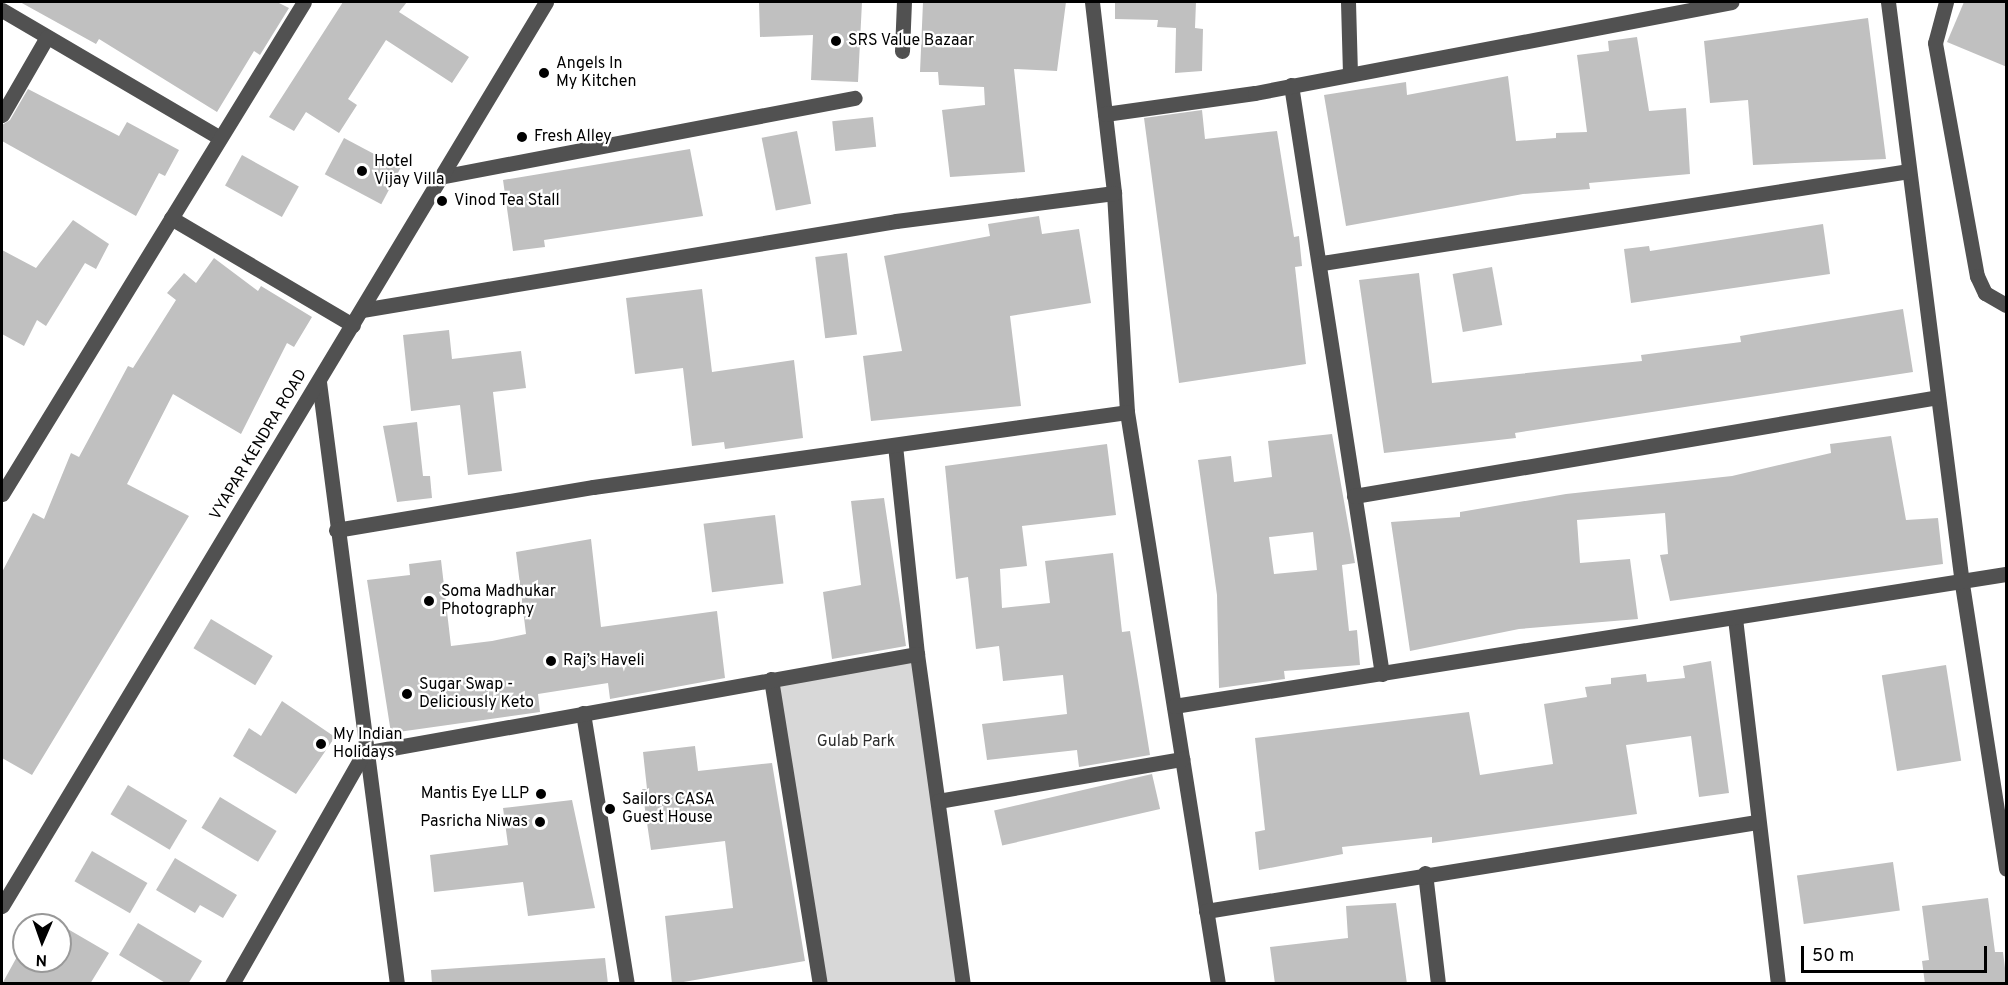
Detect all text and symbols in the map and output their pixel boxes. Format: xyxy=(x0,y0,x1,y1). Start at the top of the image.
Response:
place label: SRS Value Bazaar xyxy=(848,31,975,51)
marker: SRS Value Bazaar xyxy=(829,34,843,48)
place label: Angels In My Kitchen xyxy=(556,54,637,92)
marker: Angels In My Kitchen xyxy=(537,66,551,80)
place label: Fresh Alley xyxy=(534,127,612,147)
marker: Fresh Alley xyxy=(515,130,529,144)
place label: Hotel Vijay Villa xyxy=(374,152,445,190)
marker: Hotel Vijay Villa xyxy=(355,164,369,178)
place label: Vinod Tea Stall xyxy=(454,191,560,211)
marker: Vinod Tea Stall xyxy=(435,194,449,208)
street label: VYAPAR KENDRA ROAD xyxy=(206,366,312,524)
place label: Soma Madhukar Photography xyxy=(441,582,556,620)
marker: Soma Madhukar Photography xyxy=(422,594,436,608)
place label: Raj’s Haveli xyxy=(563,651,645,671)
marker: Raj’s Haveli xyxy=(544,654,558,668)
place label: Sugar Swap - Deliciously Keto xyxy=(419,675,534,713)
marker: Sugar Swap - Deliciously Keto xyxy=(400,687,414,701)
place label: My Indian Holidays xyxy=(333,725,403,763)
park label: Gulab Park xyxy=(817,732,895,752)
marker: My Indian Holidays xyxy=(314,737,328,751)
place label: Mantis Eye LLP xyxy=(421,784,529,804)
marker: Mantis Eye LLP xyxy=(534,787,548,801)
place label: Sailors CASA Guest House xyxy=(622,790,715,828)
marker: Sailors CASA Guest House xyxy=(603,802,617,816)
place label: Pasricha Niwas xyxy=(420,812,528,832)
marker: Pasricha Niwas xyxy=(533,815,547,829)
north arrow xyxy=(12,913,72,973)
scale bar xyxy=(1804,934,1990,972)
text: 50 m xyxy=(1812,945,1854,968)
text: N xyxy=(35,949,48,969)

